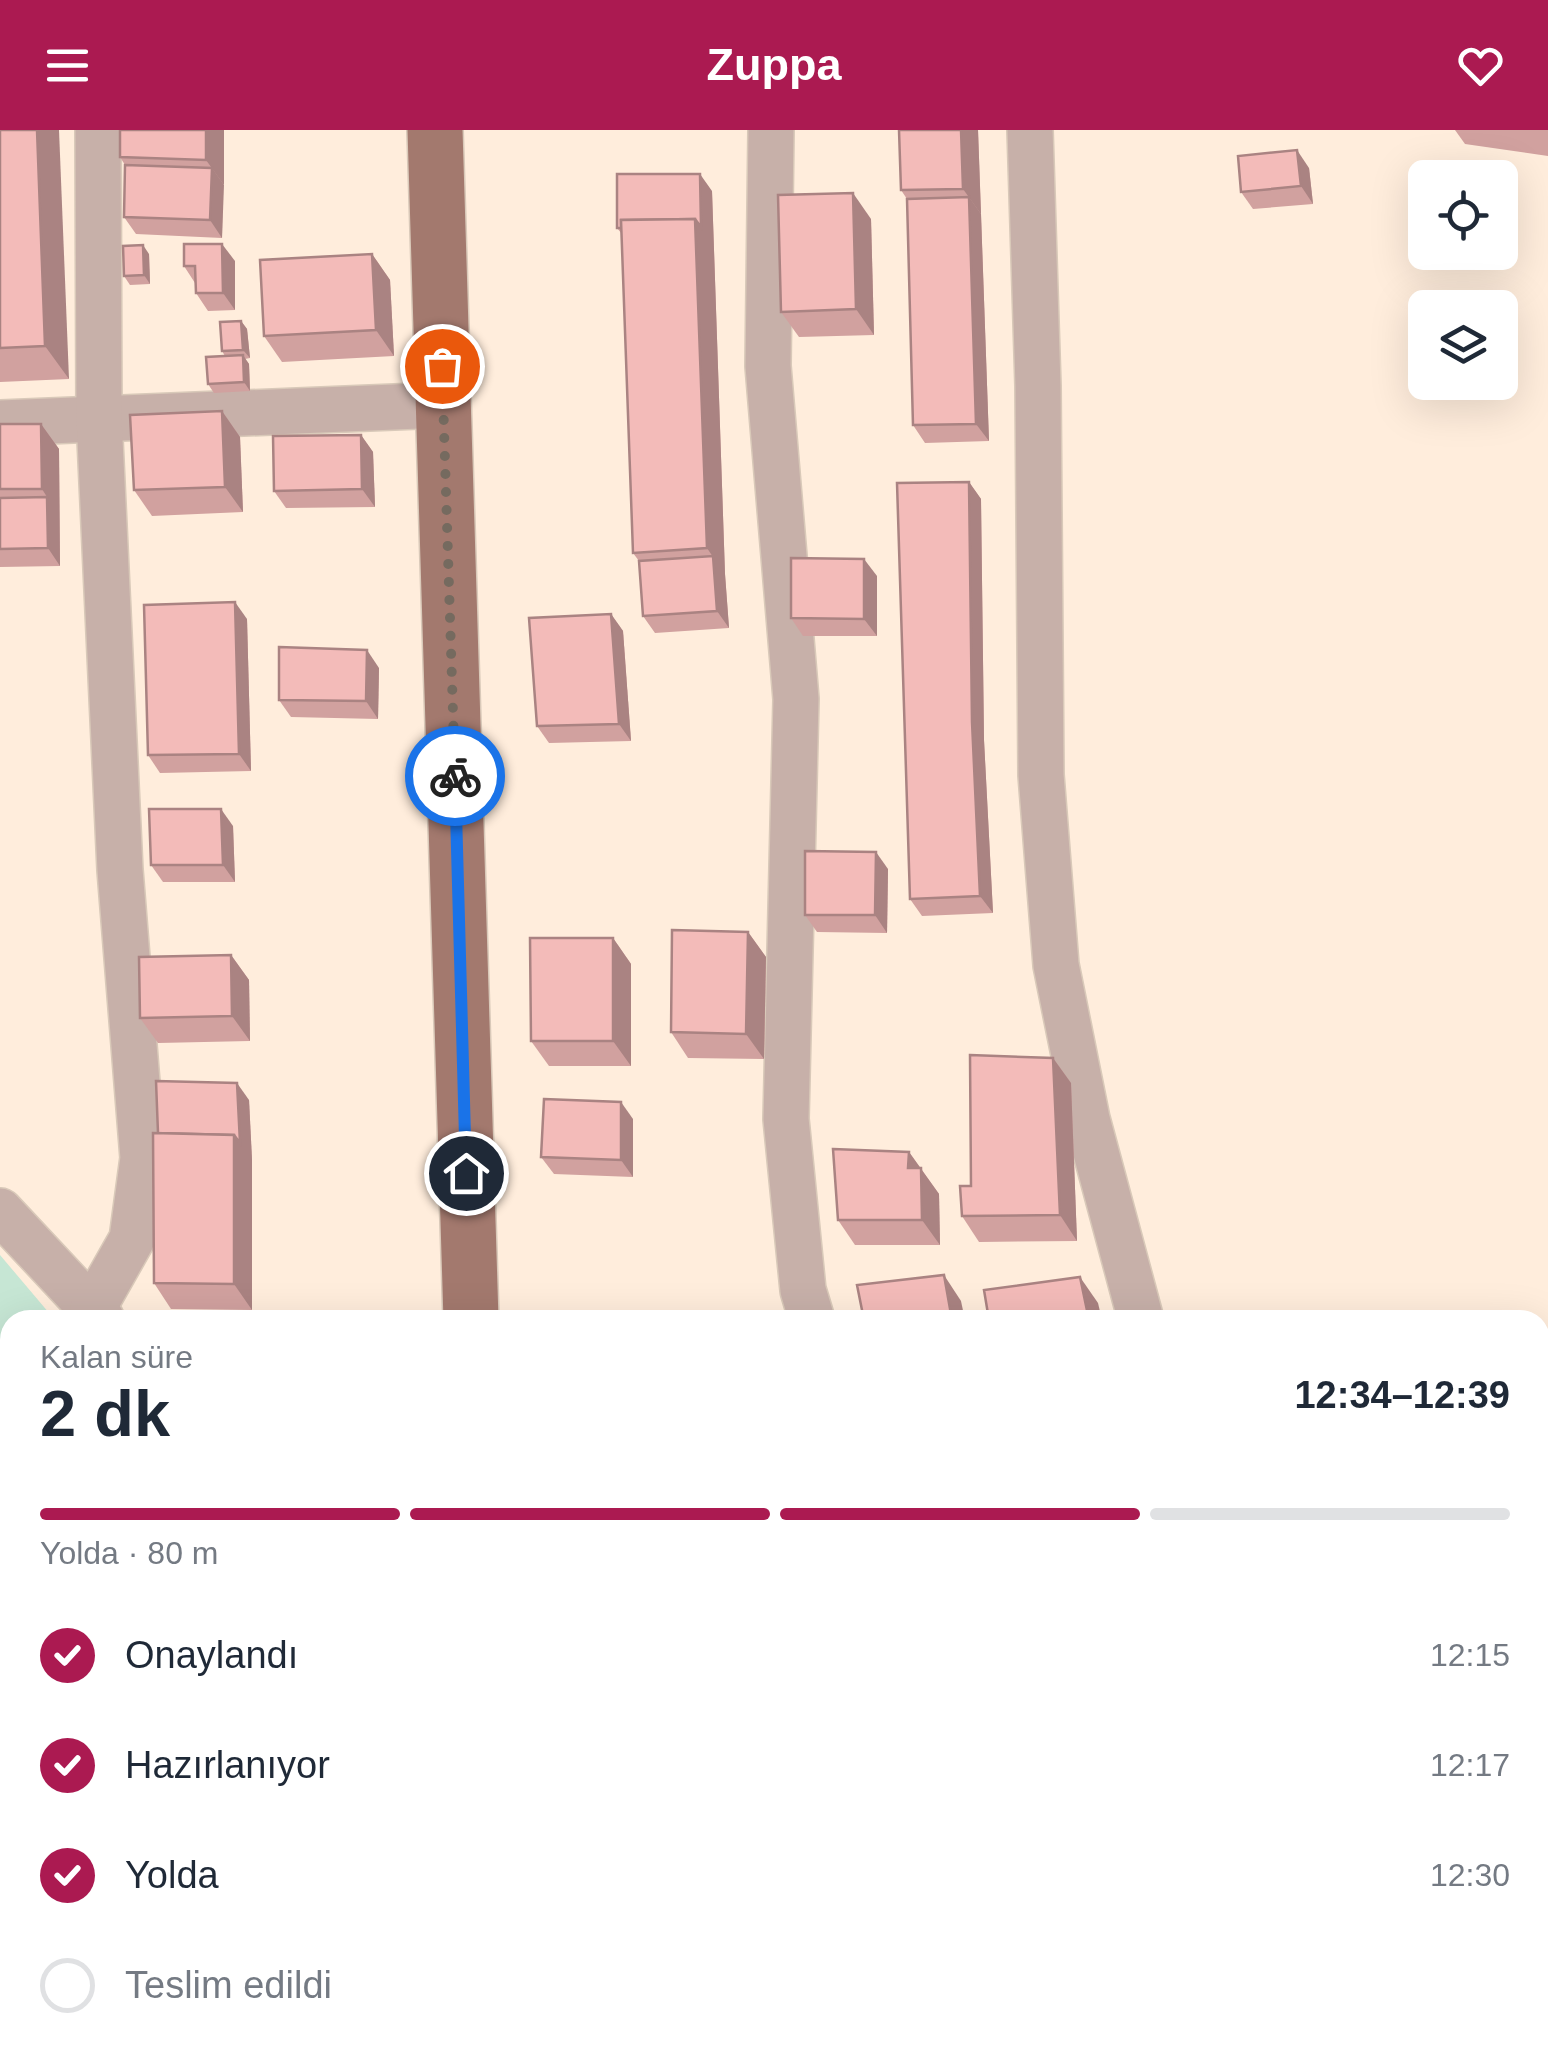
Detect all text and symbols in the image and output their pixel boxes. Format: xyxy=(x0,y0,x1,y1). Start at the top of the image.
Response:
icon: menu xyxy=(40,38,95,93)
icon: heart xyxy=(1453,38,1508,93)
text: Zuppa xyxy=(707,39,841,90)
map controls xyxy=(1408,160,1518,400)
button: locate xyxy=(1408,160,1518,270)
button: layers xyxy=(1408,290,1518,400)
pin xyxy=(400,324,485,409)
icon: bag xyxy=(415,339,470,394)
courier xyxy=(405,726,505,826)
icon: bike xyxy=(428,749,483,804)
pin xyxy=(424,1131,509,1216)
icon: home xyxy=(439,1146,494,1201)
text: Kalan süre xyxy=(40,1339,193,1375)
text: 12:34–12:39 xyxy=(1294,1374,1510,1416)
text: 2 dk xyxy=(40,1377,170,1450)
text: Yolda · 80 m xyxy=(40,1535,218,1571)
icon: check xyxy=(40,1628,95,1683)
text: Onaylandı xyxy=(125,1634,298,1676)
text: 12:15 xyxy=(1430,1637,1510,1673)
icon: check xyxy=(40,1738,95,1793)
text: Hazırlanıyor xyxy=(125,1744,330,1786)
text: 12:17 xyxy=(1430,1747,1510,1783)
icon: check xyxy=(40,1848,95,1903)
text: Yolda xyxy=(125,1854,219,1896)
text: 12:30 xyxy=(1430,1857,1510,1893)
text: Teslim edildi xyxy=(125,1964,332,2006)

